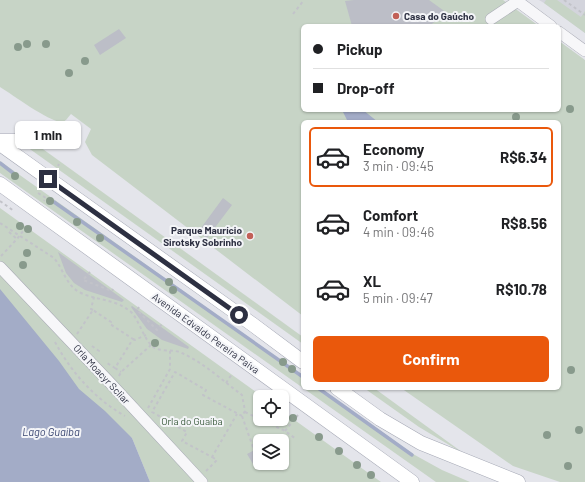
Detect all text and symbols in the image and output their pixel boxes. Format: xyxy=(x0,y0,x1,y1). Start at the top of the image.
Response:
place label: Casa do Gaúcho xyxy=(404,10,475,22)
marker: Casa do Gaúcho xyxy=(391,11,401,21)
text: Pickup xyxy=(337,40,383,58)
text: Drop-off xyxy=(337,79,395,97)
callout: 1 min xyxy=(15,121,81,149)
text: 1 min xyxy=(34,127,62,143)
icon: car xyxy=(315,139,351,175)
text: Economy xyxy=(363,140,424,158)
text: R$6.34 xyxy=(500,148,547,166)
text: 3 min · 09:45 xyxy=(363,158,434,174)
route end xyxy=(39,170,57,188)
icon: car xyxy=(315,205,351,241)
text: Comfort xyxy=(363,206,418,224)
text: R$8.56 xyxy=(501,214,547,232)
place label: Parque Maurício Sirotsky Sobrinho xyxy=(163,224,242,248)
text: 4 min · 09:46 xyxy=(363,224,434,240)
marker: Parque Maurício Sirotsky Sobrinho xyxy=(245,231,255,241)
icon: car xyxy=(315,271,351,307)
text: XL xyxy=(363,272,381,290)
text: R$10.78 xyxy=(496,280,547,298)
street label: Avenida Edvaldo Pereira Paiva xyxy=(150,290,262,376)
text: 5 min · 09:47 xyxy=(363,290,433,306)
route start xyxy=(230,306,248,324)
button: Confirm xyxy=(313,336,549,382)
street label: Orla Moacyr Scliar xyxy=(71,342,133,407)
map controls xyxy=(253,390,289,470)
button: locate xyxy=(253,390,289,426)
park label: Orla do Guaíba xyxy=(161,415,223,427)
water label: Lago Guaíba xyxy=(22,425,80,438)
button: layers xyxy=(253,434,289,470)

